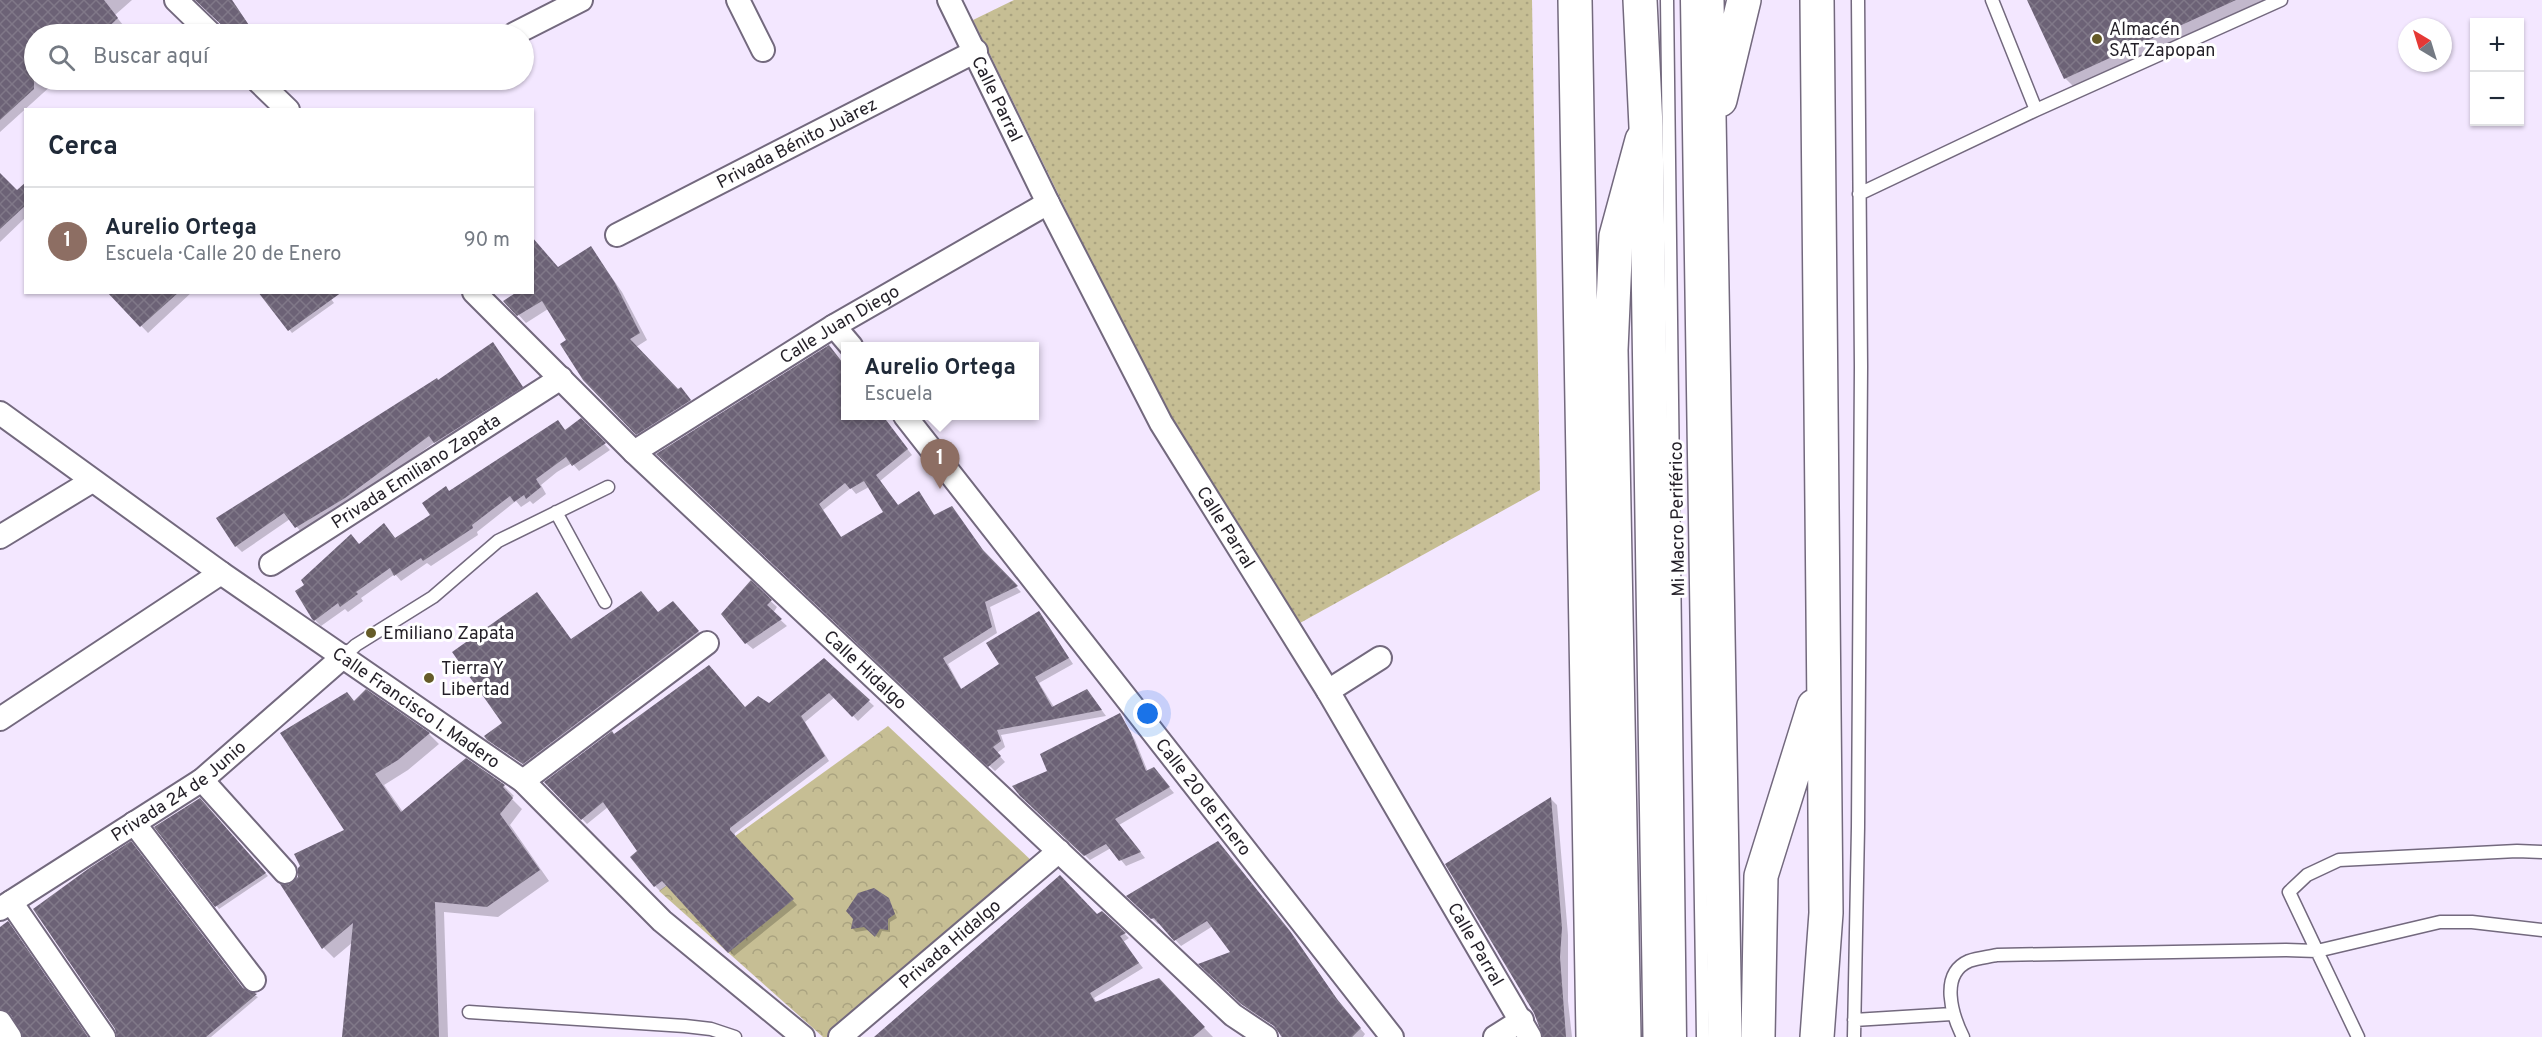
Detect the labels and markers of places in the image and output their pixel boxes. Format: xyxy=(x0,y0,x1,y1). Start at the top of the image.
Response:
place label: Almacén SAT Zapopan xyxy=(2109,19,2215,63)
marker: Almacén SAT Zapopan xyxy=(2090,32,2104,46)
pin: 1 xyxy=(920,440,960,489)
place label: Emiliano Zapata xyxy=(383,623,514,646)
marker: Emiliano Zapata xyxy=(364,626,378,640)
place label: Tierra Y Libertad xyxy=(441,658,510,702)
marker: Tierra Y Libertad xyxy=(422,671,436,685)

